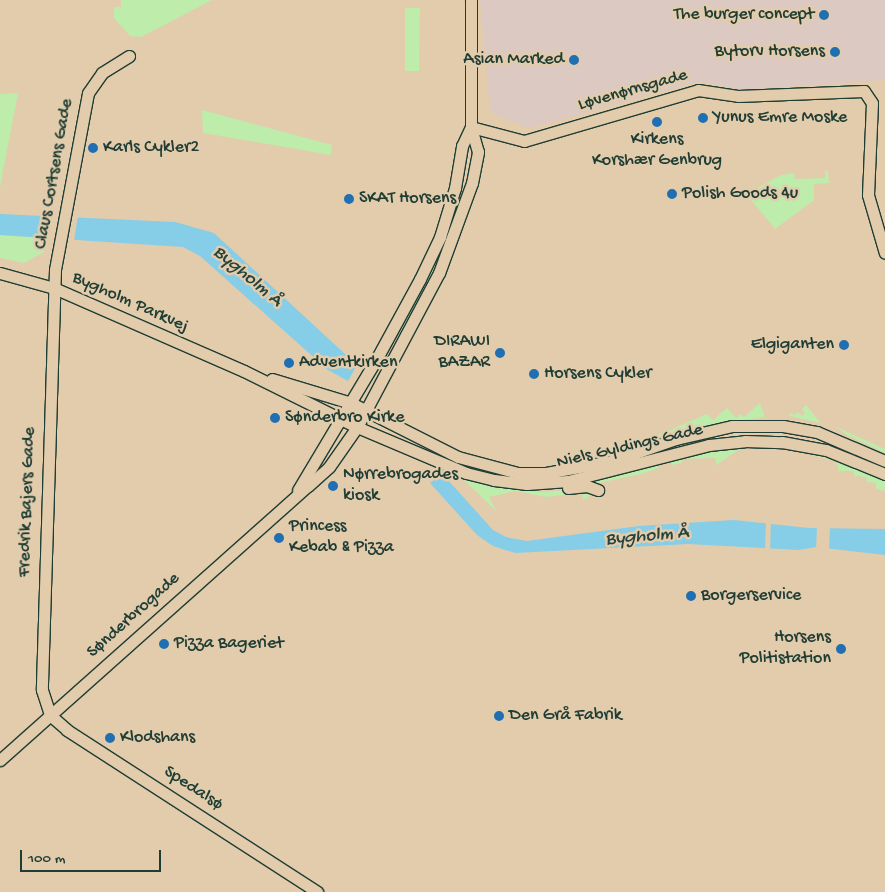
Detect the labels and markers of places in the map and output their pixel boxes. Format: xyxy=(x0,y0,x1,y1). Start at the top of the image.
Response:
place label: The burger concept xyxy=(674,4,814,26)
marker: The burger concept xyxy=(818,9,830,21)
place label: Bytorv Horsens xyxy=(715,41,825,63)
marker: Bytorv Horsens xyxy=(829,46,841,58)
place label: Asian Marked xyxy=(463,49,564,71)
marker: Asian Marked xyxy=(568,54,580,66)
place label: Yunus Emre Moske xyxy=(713,107,847,129)
marker: Yunus Emre Moske xyxy=(697,112,709,124)
marker: Kirkens Korshær Genbrug xyxy=(651,116,663,128)
place label: Kirkens Korshær Genbrug xyxy=(592,130,722,172)
place label: Karls Cykler2 xyxy=(103,137,199,159)
marker: Karls Cykler2 xyxy=(87,142,99,154)
place label: Polish Goods 4u xyxy=(682,183,798,205)
place label: SKAT Horsens xyxy=(359,188,456,210)
marker: Polish Goods 4u xyxy=(666,188,678,200)
marker: SKAT Horsens xyxy=(343,193,355,205)
place label: DIRAWI BAZAR xyxy=(434,332,490,374)
place label: Elgiganten xyxy=(751,334,834,356)
marker: Elgiganten xyxy=(838,339,850,351)
marker: DIRAWI BAZAR xyxy=(494,347,506,359)
place label: Adventkirken xyxy=(299,352,397,374)
marker: Adventkirken xyxy=(283,357,295,369)
place label: Horsens Cykler xyxy=(544,363,652,385)
marker: Horsens Cykler xyxy=(528,368,540,380)
place label: Sønderbro Kirke xyxy=(285,407,404,429)
marker: Sønderbro Kirke xyxy=(269,412,281,424)
place label: Nørrebrogades kiosk xyxy=(343,465,458,508)
marker: Nørrebrogades kiosk xyxy=(327,480,339,492)
place label: Princess Kebab & Pizza xyxy=(289,517,394,560)
marker: Princess Kebab & Pizza xyxy=(273,532,285,544)
place label: Borgerservice xyxy=(701,585,801,607)
marker: Borgerservice xyxy=(685,590,697,602)
place label: Horsens Politistation xyxy=(739,628,831,670)
place label: Pizza Bageriet xyxy=(174,633,284,655)
marker: Pizza Bageriet xyxy=(158,638,170,650)
marker: Horsens Politistation xyxy=(835,643,847,655)
place label: Den Grå Fabrik xyxy=(509,705,622,727)
marker: Den Grå Fabrik xyxy=(493,710,505,722)
place label: Klodshans xyxy=(120,727,195,749)
marker: Klodshans xyxy=(104,732,116,744)

